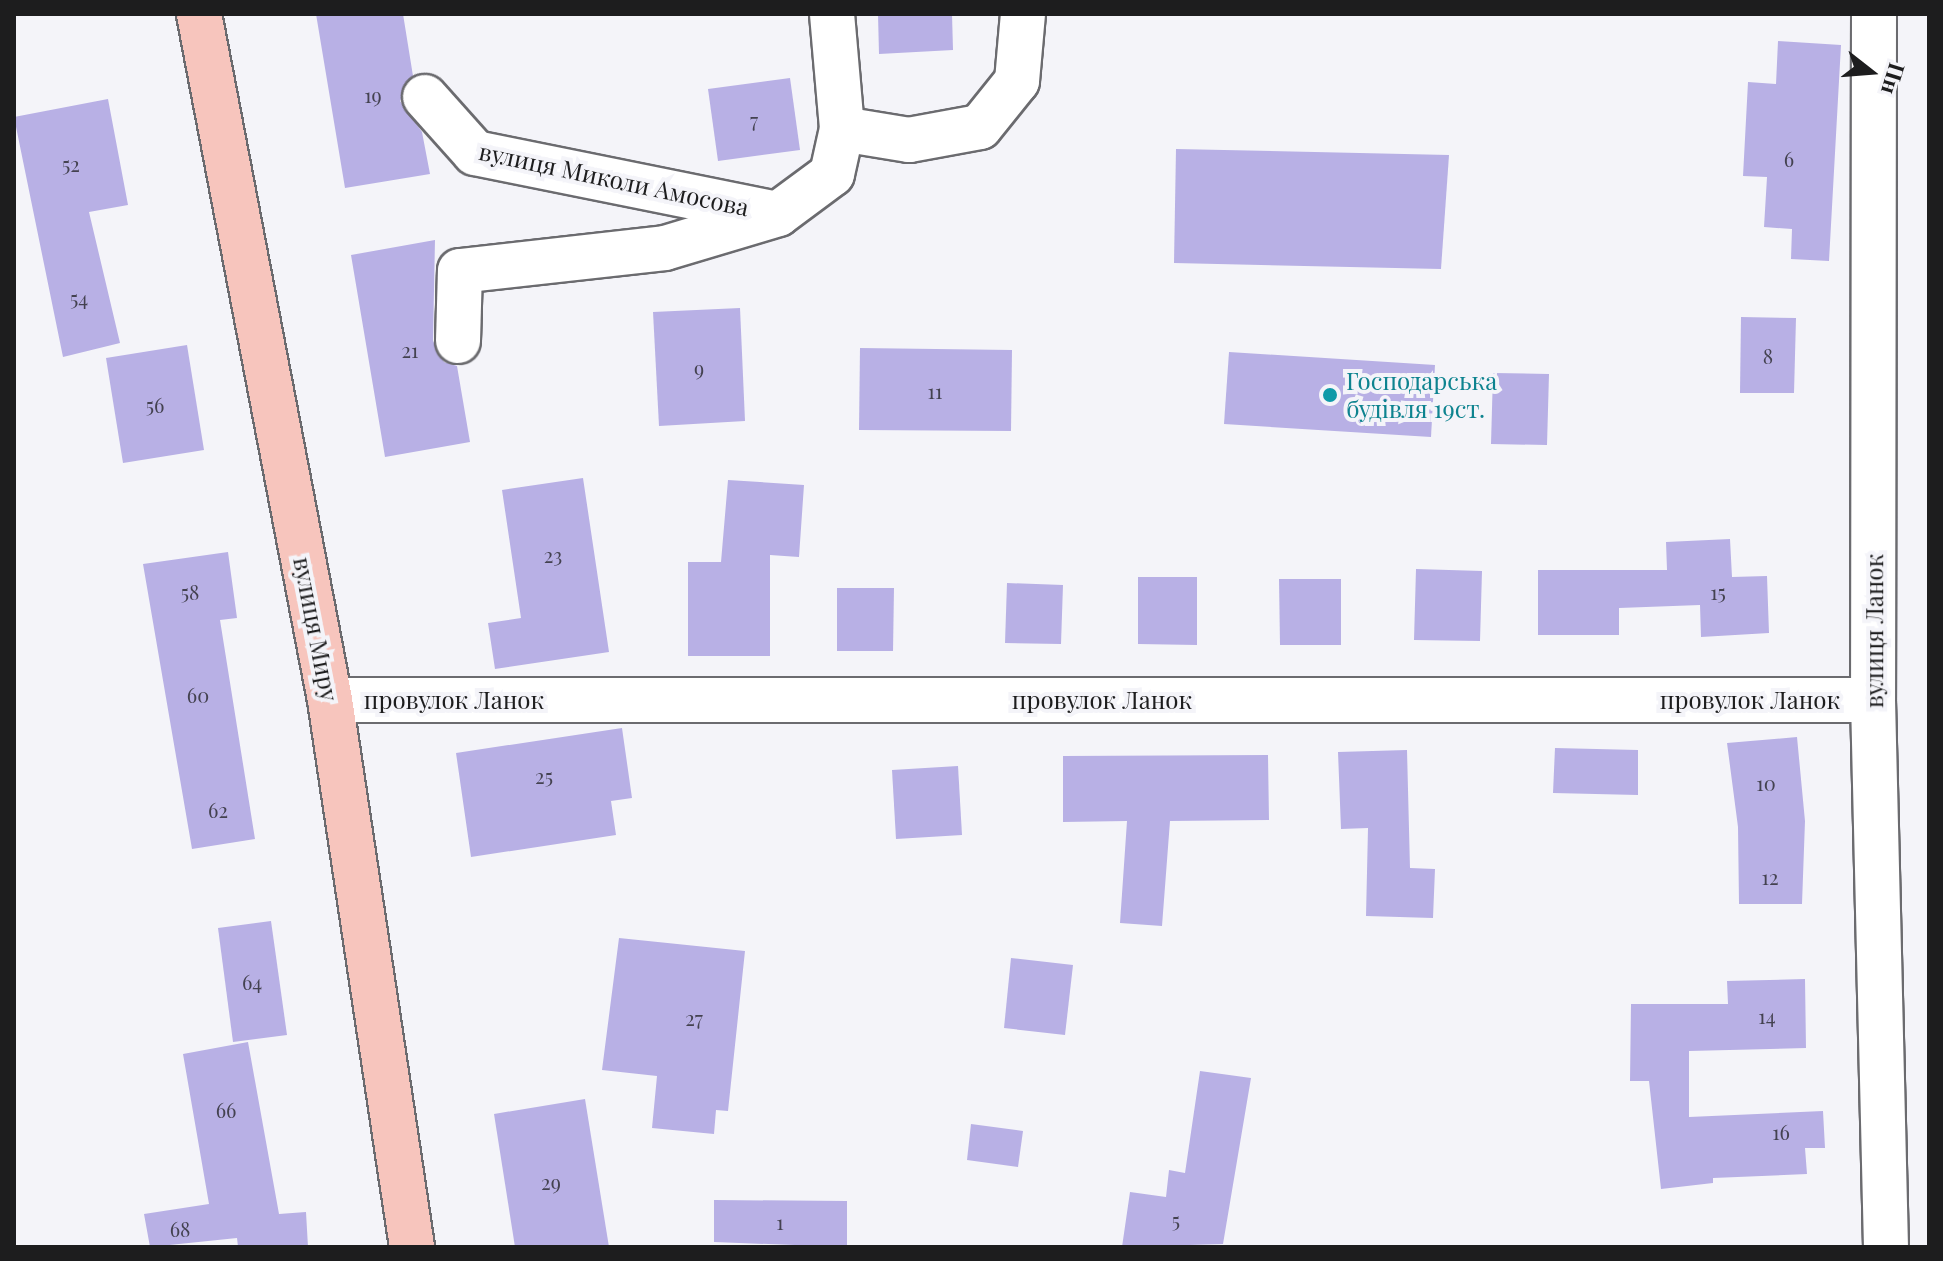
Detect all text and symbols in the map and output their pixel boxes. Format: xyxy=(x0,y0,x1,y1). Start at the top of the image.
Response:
north arrow xyxy=(1831,32,1911,112)
text: Пн xyxy=(1875,60,1913,99)
house number: 19 xyxy=(364,82,382,106)
house number: 7 xyxy=(750,107,758,131)
street label: вулиця Миколи Амосова xyxy=(476,136,752,222)
house number: 6 xyxy=(1784,146,1794,170)
house number: 52 xyxy=(62,151,80,175)
house number: 54 xyxy=(70,285,88,309)
house number: 21 xyxy=(402,337,418,361)
house number: 8 xyxy=(1763,343,1773,367)
house number: 9 xyxy=(694,355,704,379)
place label: Господарська будівля 19ст. xyxy=(1346,367,1497,423)
house number: 11 xyxy=(928,378,942,402)
marker: Господарська будівля 19ст. xyxy=(1321,386,1339,404)
house number: 56 xyxy=(146,392,164,416)
house number: 23 xyxy=(544,542,562,566)
street label: вулиця Миру xyxy=(288,554,344,704)
street label: вулиця Ланок xyxy=(1860,554,1888,708)
house number: 58 xyxy=(181,579,199,603)
house number: 15 xyxy=(1710,579,1726,603)
house number: 60 xyxy=(187,682,209,706)
street label: провулок Ланок xyxy=(364,686,544,714)
street label: провулок Ланок xyxy=(1012,686,1192,714)
street label: провулок Ланок xyxy=(1660,686,1840,714)
house number: 25 xyxy=(535,763,553,787)
house number: 10 xyxy=(1756,770,1776,794)
house number: 62 xyxy=(208,797,228,821)
house number: 12 xyxy=(1762,864,1778,888)
house number: 64 xyxy=(242,969,262,993)
house number: 14 xyxy=(1758,1003,1776,1027)
house number: 27 xyxy=(685,1005,703,1029)
house number: 66 xyxy=(216,1097,236,1121)
house number: 16 xyxy=(1772,1119,1790,1143)
house number: 29 xyxy=(541,1169,561,1193)
house number: 5 xyxy=(1172,1207,1180,1231)
house number: 1 xyxy=(776,1209,784,1233)
house number: 68 xyxy=(170,1216,190,1240)

